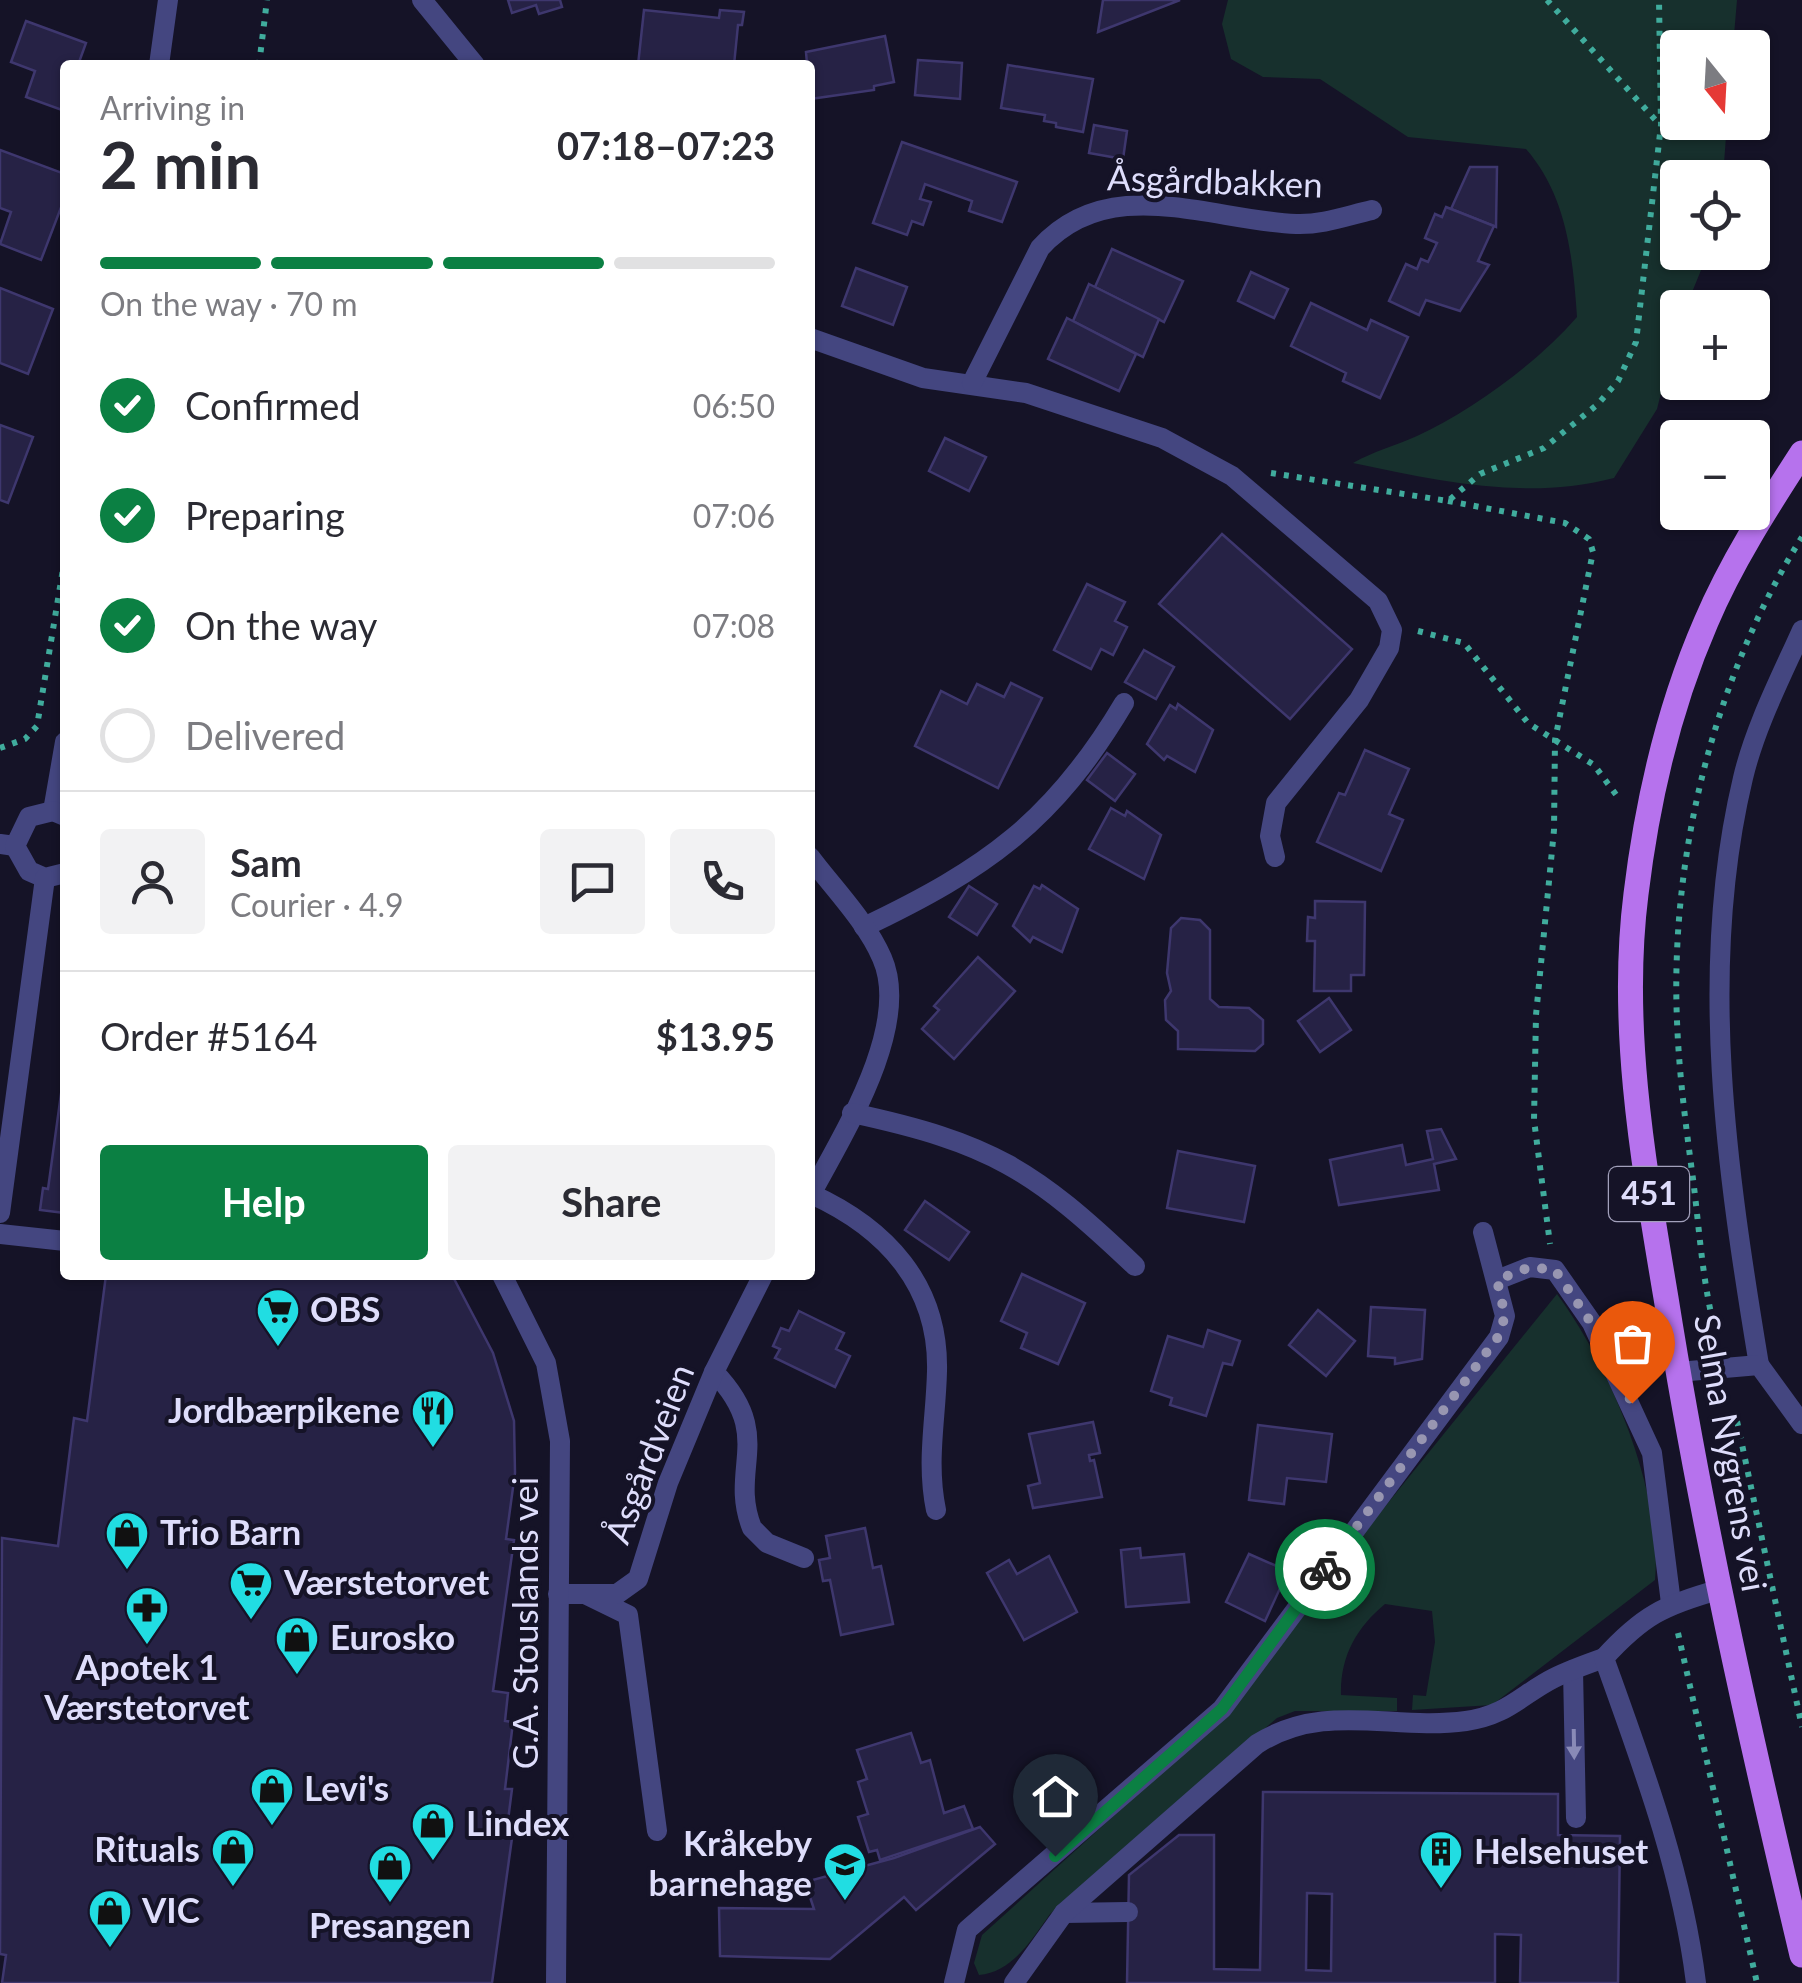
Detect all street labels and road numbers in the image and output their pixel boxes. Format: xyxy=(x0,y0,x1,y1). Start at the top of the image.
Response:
street label: Åsgårdbakken xyxy=(1107,155,1324,205)
road number: 451 xyxy=(1609,1167,1689,1221)
street label: Selma Nygrens vei xyxy=(1687,1311,1777,1595)
street label: Åsgårdveien xyxy=(595,1358,702,1549)
street label: G.A. Stouslands vei xyxy=(503,1477,545,1769)

